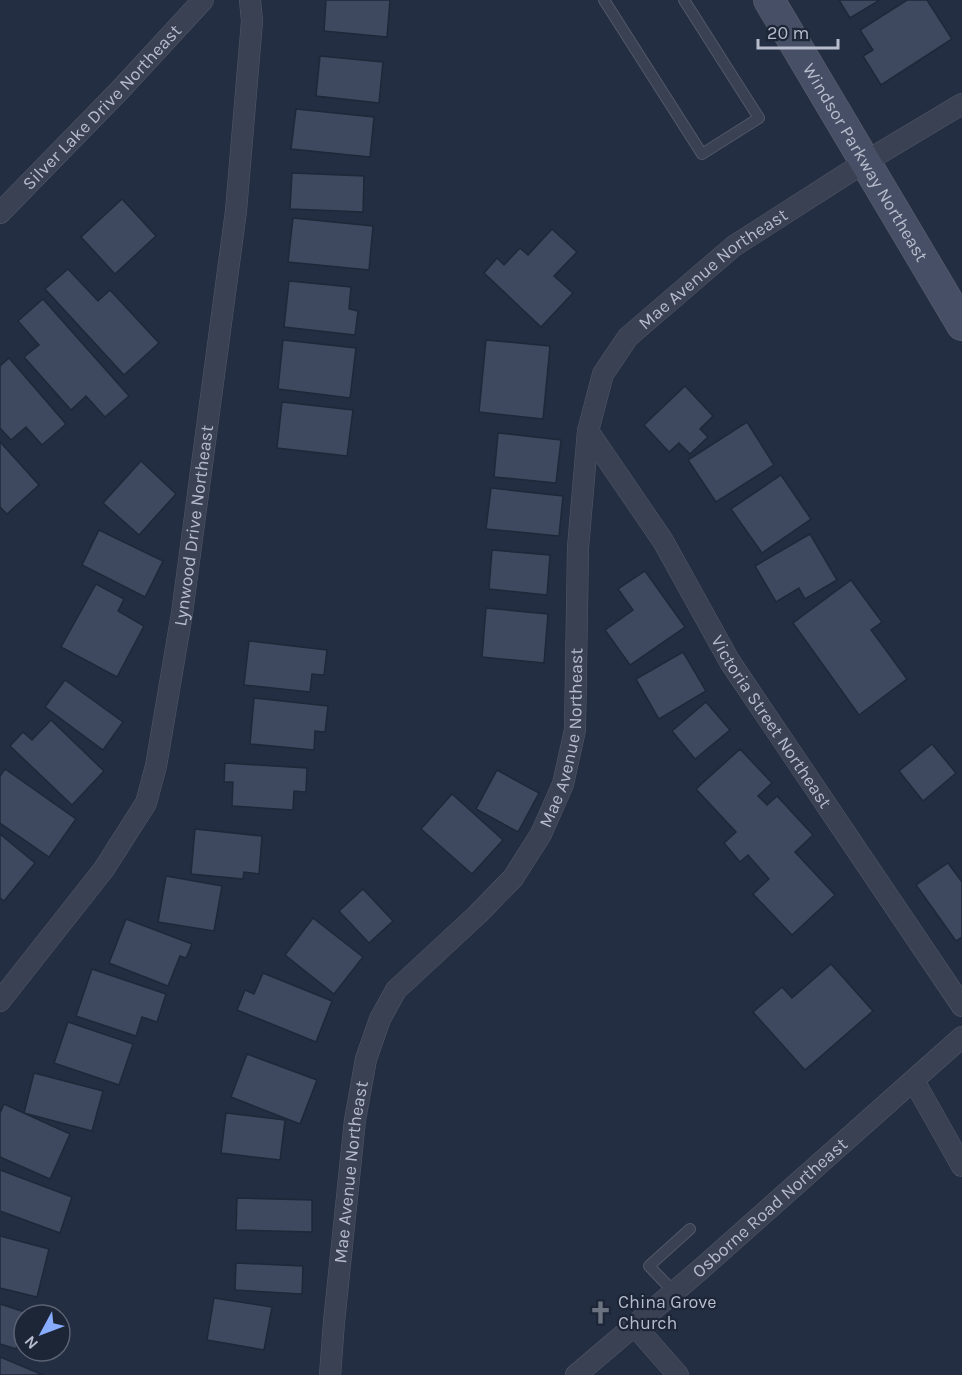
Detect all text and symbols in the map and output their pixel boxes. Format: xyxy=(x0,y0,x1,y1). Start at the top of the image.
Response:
scale bar xyxy=(758,12,838,50)
street label: Silver Lake Drive Northeast xyxy=(18,20,186,194)
text: 20 m xyxy=(767,22,809,44)
street label: Windsor Parkway Northeast xyxy=(798,59,933,266)
street label: Mae Avenue Northeast xyxy=(634,203,792,334)
street label: Lynwood Drive Northeast xyxy=(169,423,218,628)
street label: Victoria Street Northeast xyxy=(706,631,837,813)
street label: Mae Avenue Northeast xyxy=(534,647,587,831)
street label: Mae Avenue Northeast xyxy=(329,1079,373,1265)
street label: Osborne Road Northeast xyxy=(688,1133,852,1283)
place label: China Grove Church xyxy=(618,1291,717,1334)
church icon: China Grove Church xyxy=(587,1299,613,1325)
north arrow xyxy=(12,1303,72,1363)
text: N xyxy=(20,1332,42,1353)

